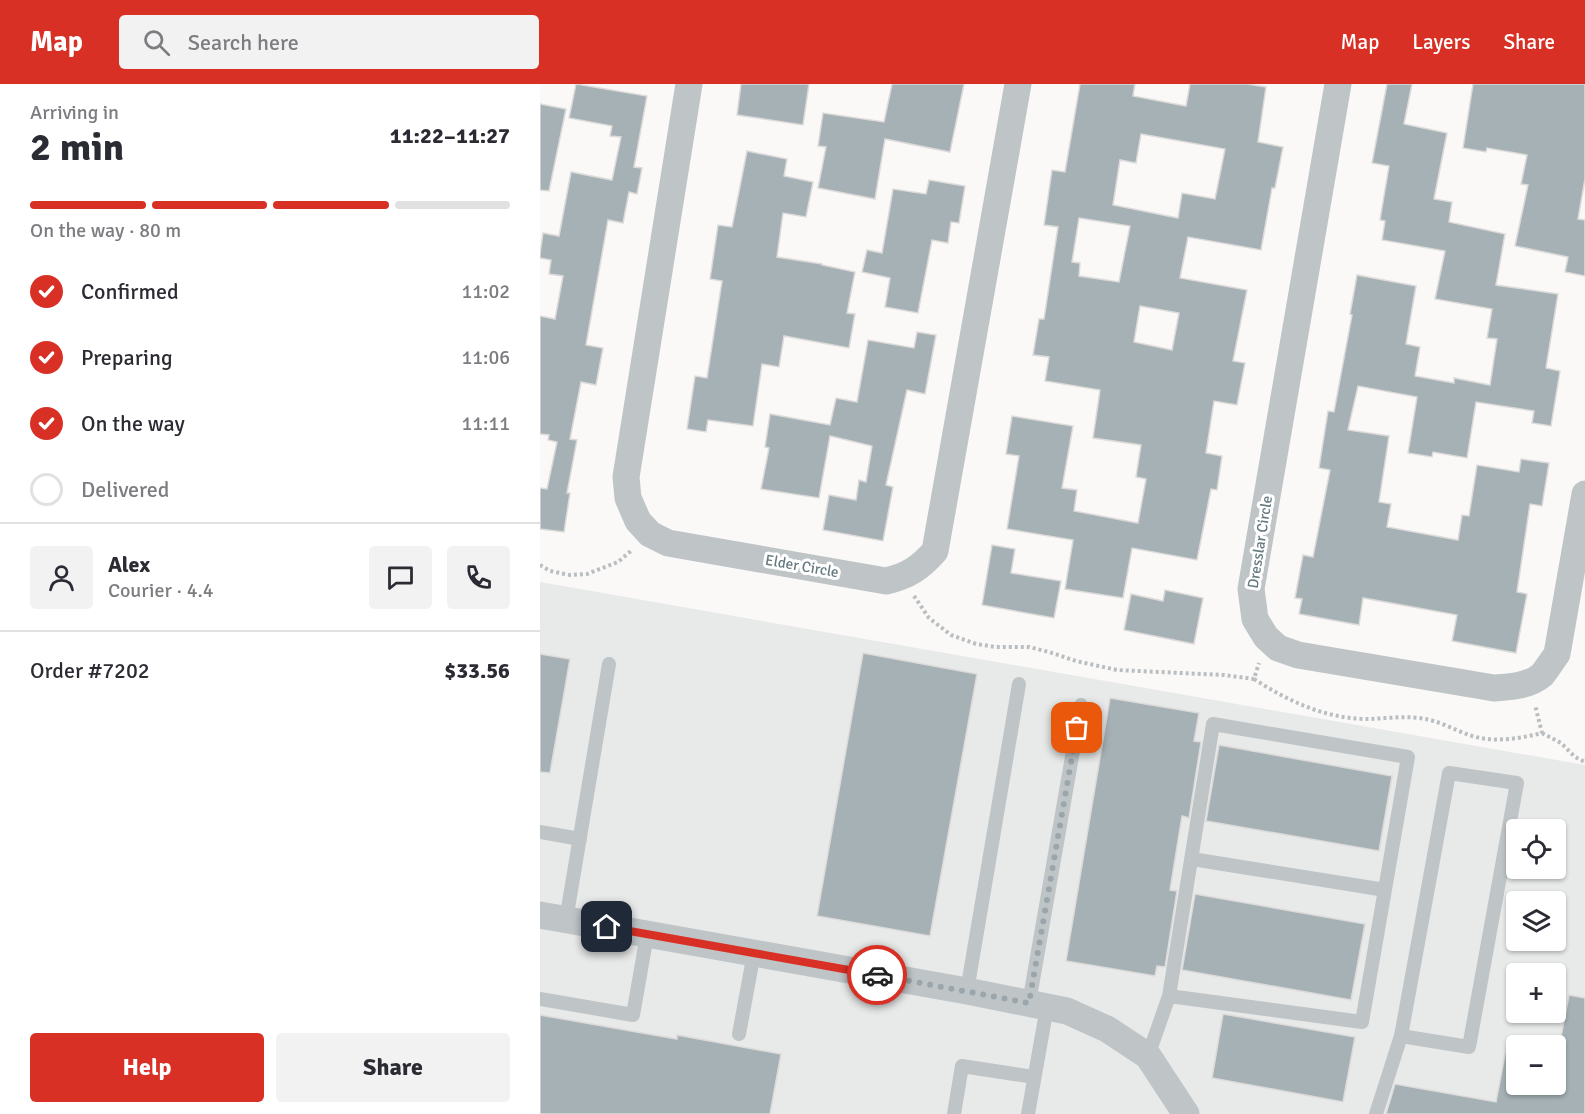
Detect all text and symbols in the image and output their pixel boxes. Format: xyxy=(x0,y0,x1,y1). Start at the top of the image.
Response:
search box xyxy=(119,15,539,69)
text: Map xyxy=(30,25,83,59)
icon: search xyxy=(140,26,173,59)
text: Search here xyxy=(188,29,299,56)
text: Map xyxy=(1341,29,1379,55)
text: Layers xyxy=(1412,29,1470,55)
text: Share xyxy=(1503,29,1555,55)
text: Arriving in xyxy=(30,100,119,125)
text: 11:22–11:27 xyxy=(390,122,510,149)
text: 2 min xyxy=(30,123,124,171)
text: On the way · 80 m xyxy=(30,218,181,243)
icon: check xyxy=(30,275,63,308)
text: Confirmed xyxy=(81,278,179,305)
text: 11:02 xyxy=(461,279,510,304)
icon: check xyxy=(30,341,63,374)
text: Preparing xyxy=(81,344,173,371)
text: 11:06 xyxy=(461,345,510,370)
icon: check xyxy=(30,407,63,440)
text: On the way xyxy=(81,410,185,437)
text: 11:11 xyxy=(461,411,510,436)
text: Delivered xyxy=(81,476,169,503)
street label: Dresslar Circle xyxy=(1244,494,1276,590)
button: person xyxy=(30,546,93,609)
button: chat xyxy=(369,546,432,609)
button: phone xyxy=(447,546,510,609)
text: Alex xyxy=(108,551,150,578)
street label: Elder Circle xyxy=(764,551,840,581)
text: Courier · 4.4 xyxy=(108,578,214,603)
text: Order #7202 xyxy=(30,657,150,684)
text: $33.56 xyxy=(444,657,510,684)
pin xyxy=(1051,702,1102,753)
icon: bag xyxy=(1060,711,1093,744)
map controls xyxy=(1506,819,1566,1095)
button: locate xyxy=(1506,819,1566,879)
button: layers xyxy=(1506,891,1566,951)
pin xyxy=(581,901,632,952)
icon: home xyxy=(590,910,623,943)
courier xyxy=(847,945,907,1005)
icon: car xyxy=(861,959,894,992)
button: + xyxy=(1506,963,1566,1023)
button: Help xyxy=(30,1033,264,1102)
button: Share xyxy=(276,1033,510,1102)
button: − xyxy=(1506,1035,1566,1095)

